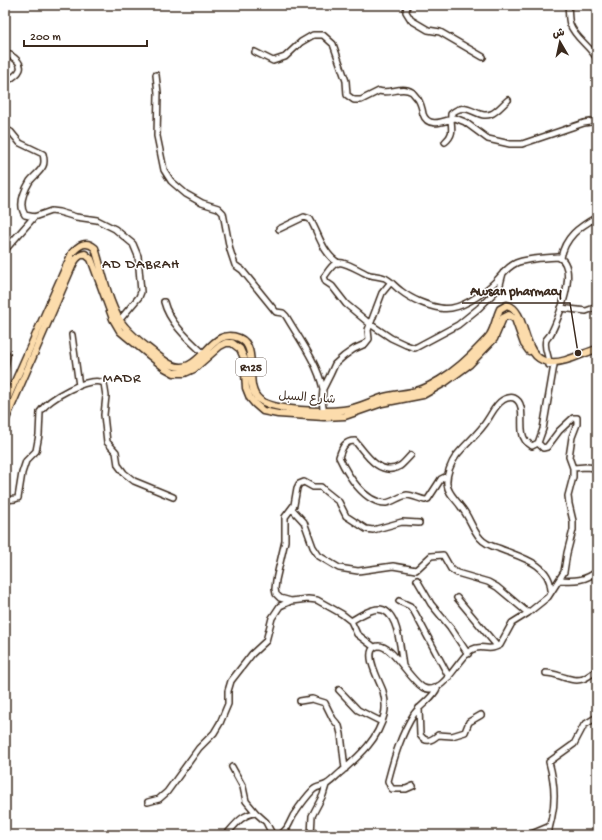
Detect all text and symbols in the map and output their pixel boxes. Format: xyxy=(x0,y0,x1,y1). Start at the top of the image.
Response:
scale bar xyxy=(24,22,147,48)
north arrow xyxy=(540,22,580,62)
text: ش xyxy=(552,27,566,41)
text: 200 m xyxy=(30,31,61,45)
district label: AD DABRAH xyxy=(102,257,180,274)
callout: Awsan pharmacy xyxy=(462,278,570,303)
text: Awsan pharmacy xyxy=(469,285,562,301)
road number: R125 xyxy=(236,358,266,376)
district label: MADR xyxy=(103,371,141,388)
street label: شارع السبل xyxy=(278,389,336,408)

